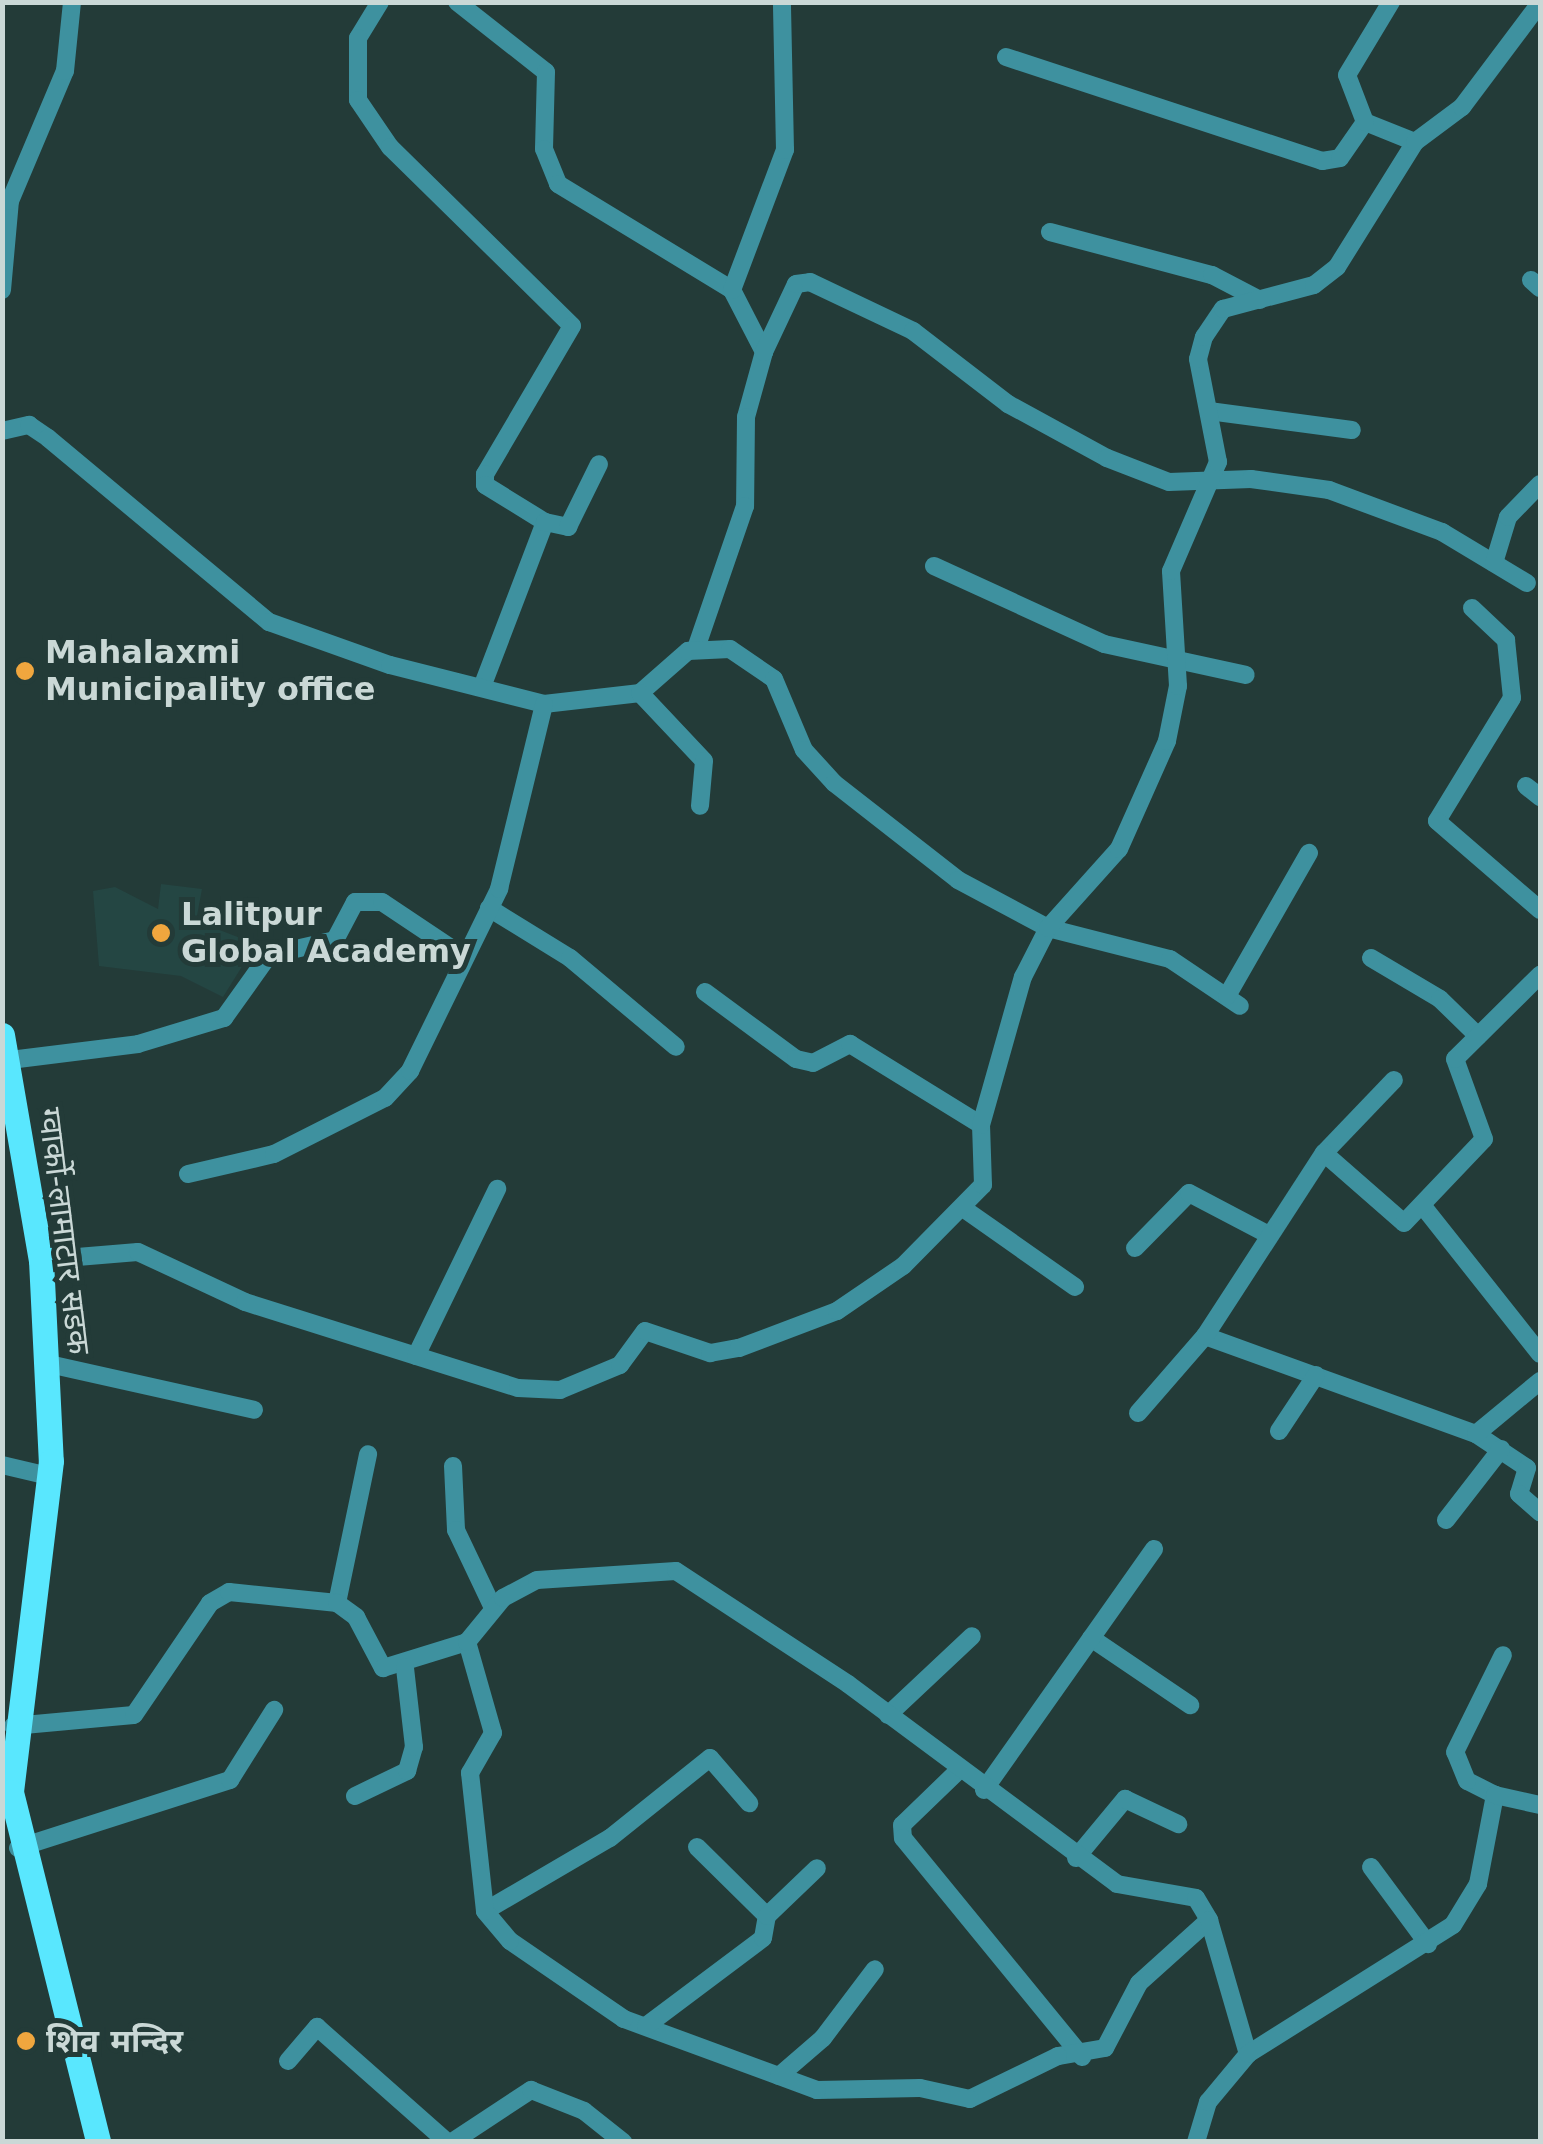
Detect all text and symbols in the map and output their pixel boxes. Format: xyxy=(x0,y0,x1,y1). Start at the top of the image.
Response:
place label: Mahalaxmi Municipality office xyxy=(45,634,375,709)
marker: Mahalaxmi Municipality office xyxy=(14,660,36,682)
place label: Lalitpur Global Academy xyxy=(181,896,471,971)
marker: Lalitpur Global Academy xyxy=(150,922,172,944)
street label: ग्वार्को-लामाटार सडक xyxy=(30,1106,98,1356)
place label: शिव मन्दिर xyxy=(46,2022,183,2060)
marker: शिव मन्दिर xyxy=(15,2030,37,2052)

